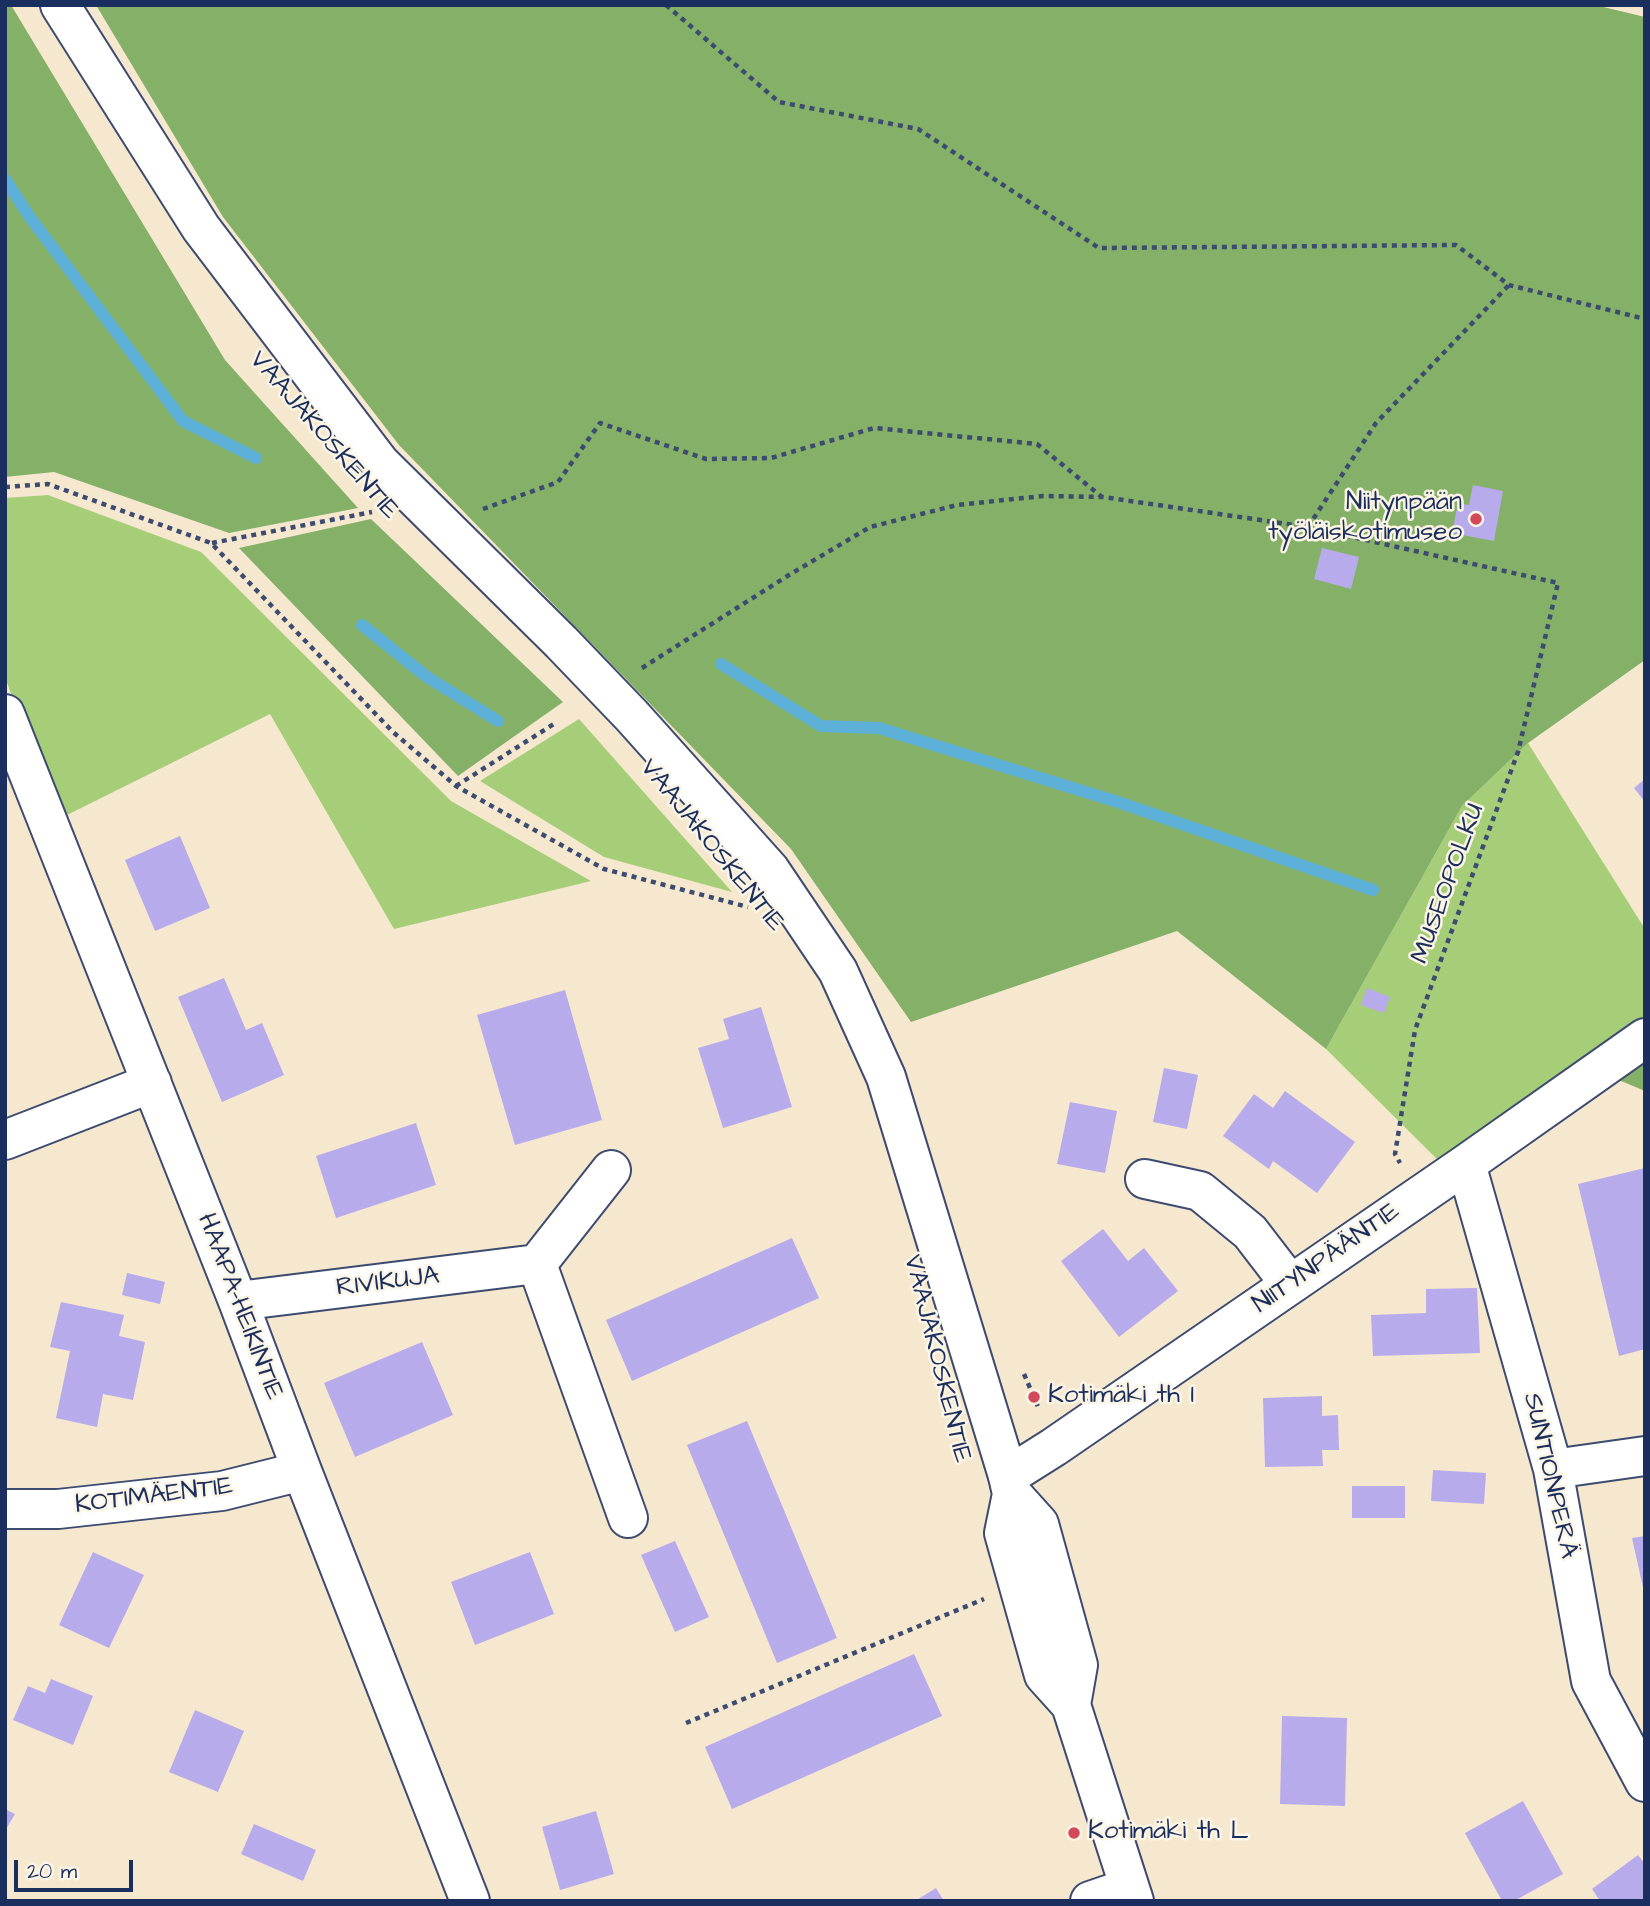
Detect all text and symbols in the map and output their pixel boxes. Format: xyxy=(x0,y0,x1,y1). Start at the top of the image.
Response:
street label: VAAJAKOSKENTIE xyxy=(241,345,405,527)
place label: Niitynpään työläiskotimuseo xyxy=(1268,488,1462,550)
marker: Niitynpään työläiskotimuseo xyxy=(1468,511,1484,527)
street label: VAAJAKOSKENTIE xyxy=(632,753,790,939)
street label: MUSEOPOLKU xyxy=(1406,800,1492,968)
street label: NIITYNPÄÄNTIE xyxy=(1247,1197,1407,1321)
street label: HAAPA-HEIKINTIE xyxy=(189,1209,289,1405)
street label: VAAJAKOSKENTIE xyxy=(895,1252,977,1466)
street label: RIVIKUJA xyxy=(335,1261,441,1305)
place label: Kotimäki th I xyxy=(1048,1381,1194,1413)
marker: Kotimäki th I xyxy=(1026,1389,1042,1405)
street label: SUNTIONPERÄ xyxy=(1515,1390,1583,1562)
street label: KOTIMÄENTIE xyxy=(73,1472,235,1522)
place label: Kotimäki th L xyxy=(1088,1817,1248,1849)
marker: Kotimäki th L xyxy=(1066,1825,1082,1841)
scale bar xyxy=(18,1846,136,1890)
text: 20 m xyxy=(27,1857,77,1886)

